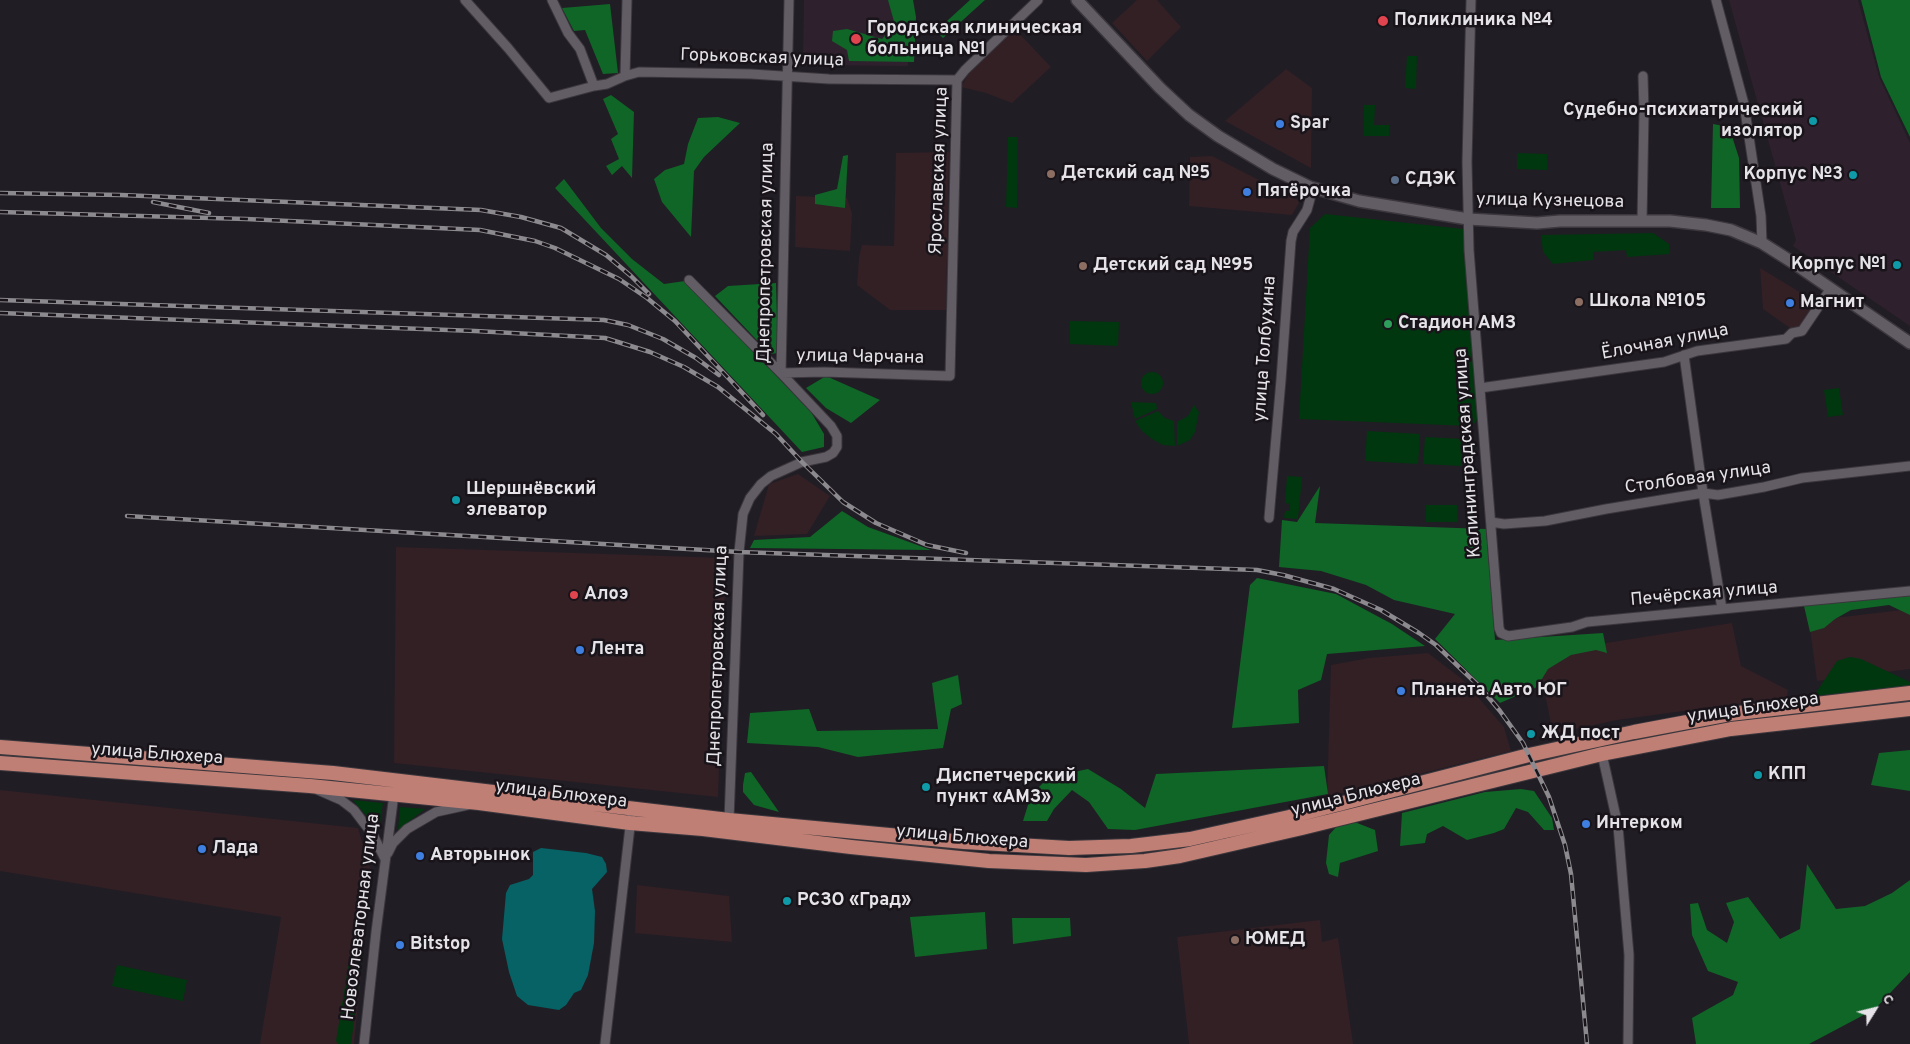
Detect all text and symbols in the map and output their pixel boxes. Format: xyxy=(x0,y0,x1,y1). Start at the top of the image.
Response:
place label: Поликлиника №4 xyxy=(1394,10,1553,32)
marker: Поликлиника №4 xyxy=(1376,14,1390,28)
place label: Городская клиническая больница №1 xyxy=(867,18,1082,60)
marker: Городская клиническая больница №1 xyxy=(849,32,863,46)
street label: Горьковская улица xyxy=(680,45,844,73)
street label: Ярославская улица xyxy=(926,87,954,255)
place label: Судебно-психиатрический изолятор xyxy=(1563,100,1803,142)
place label: Spar xyxy=(1290,113,1329,135)
marker: Судебно-психиатрический изолятор xyxy=(1807,115,1819,127)
marker: Spar xyxy=(1274,118,1286,130)
street label: Днепропетровская улица xyxy=(754,142,780,364)
place label: Детский сад №5 xyxy=(1061,163,1210,185)
place label: Корпус №3 xyxy=(1743,164,1843,186)
marker: Детский сад №5 xyxy=(1045,168,1057,180)
place label: СДЭК xyxy=(1405,169,1456,191)
marker: Корпус №3 xyxy=(1847,169,1859,181)
marker: СДЭК xyxy=(1389,174,1401,186)
place label: Пятёрочка xyxy=(1257,181,1351,203)
marker: Пятёрочка xyxy=(1241,186,1253,198)
street label: улица Кузнецова xyxy=(1476,190,1624,214)
place label: Корпус №1 xyxy=(1791,254,1887,276)
place label: Детский сад №95 xyxy=(1093,255,1253,277)
marker: Корпус №1 xyxy=(1891,259,1903,271)
marker: Детский сад №95 xyxy=(1077,260,1089,272)
street label: улица Толбухина xyxy=(1250,275,1282,423)
place label: Школа №105 xyxy=(1589,291,1706,313)
place label: Магнит xyxy=(1800,292,1864,314)
marker: Школа №105 xyxy=(1573,296,1585,308)
marker: Магнит xyxy=(1784,297,1796,309)
place label: Стадион АМЗ xyxy=(1398,313,1516,335)
marker: Стадион АМЗ xyxy=(1382,318,1394,330)
street label: Ёлочная улица xyxy=(1600,320,1730,366)
street label: улица Чарчана xyxy=(796,346,924,370)
street label: Калининградская улица xyxy=(1451,348,1487,558)
street label: Столбовая улица xyxy=(1624,458,1772,500)
place label: Шершнёвский элеватор xyxy=(466,479,596,522)
marker: Шершнёвский элеватор xyxy=(450,494,462,506)
street label: Днепропетровская улица xyxy=(704,545,734,767)
street label: Печёрская улица xyxy=(1629,578,1779,612)
place label: Алоэ xyxy=(584,584,628,606)
marker: Алоэ xyxy=(568,589,580,601)
place label: Лента xyxy=(590,639,644,661)
marker: Лента xyxy=(574,644,586,656)
place label: Планета Авто ЮГ xyxy=(1411,680,1567,702)
marker: Планета Авто ЮГ xyxy=(1395,685,1407,697)
street label: улица Блюхера xyxy=(1686,689,1820,729)
place label: ЖД пост xyxy=(1541,723,1620,745)
marker: ЖД пост xyxy=(1525,728,1537,740)
street label: улица Блюхера xyxy=(90,740,224,770)
place label: КПП xyxy=(1768,764,1806,786)
place label: Диспетчерский пункт «АМЗ» xyxy=(936,766,1076,809)
marker: КПП xyxy=(1752,769,1764,781)
street label: улица Блюхера xyxy=(1289,770,1423,822)
street label: улица Блюхера xyxy=(494,776,628,814)
marker: Диспетчерский пункт «АМЗ» xyxy=(920,781,932,793)
street label: Новоэлеваторная улица xyxy=(339,813,385,1021)
place label: Интерком xyxy=(1596,813,1683,835)
marker: Интерком xyxy=(1580,818,1592,830)
street label: улица Блюхера xyxy=(895,821,1029,855)
place label: Лада xyxy=(212,838,258,860)
marker: Лада xyxy=(196,843,208,855)
place label: Авторынок xyxy=(430,845,531,867)
marker: Авторынок xyxy=(414,850,426,862)
place label: РСЗО «Град» xyxy=(797,890,911,912)
marker: РСЗО «Град» xyxy=(781,895,793,907)
place label: ЮМЕД xyxy=(1245,929,1306,951)
place label: Bitstop xyxy=(410,934,470,956)
marker: ЮМЕД xyxy=(1229,934,1241,946)
marker: Bitstop xyxy=(394,939,406,951)
north arrow xyxy=(1850,984,1900,1034)
text: С xyxy=(1878,991,1897,1009)

